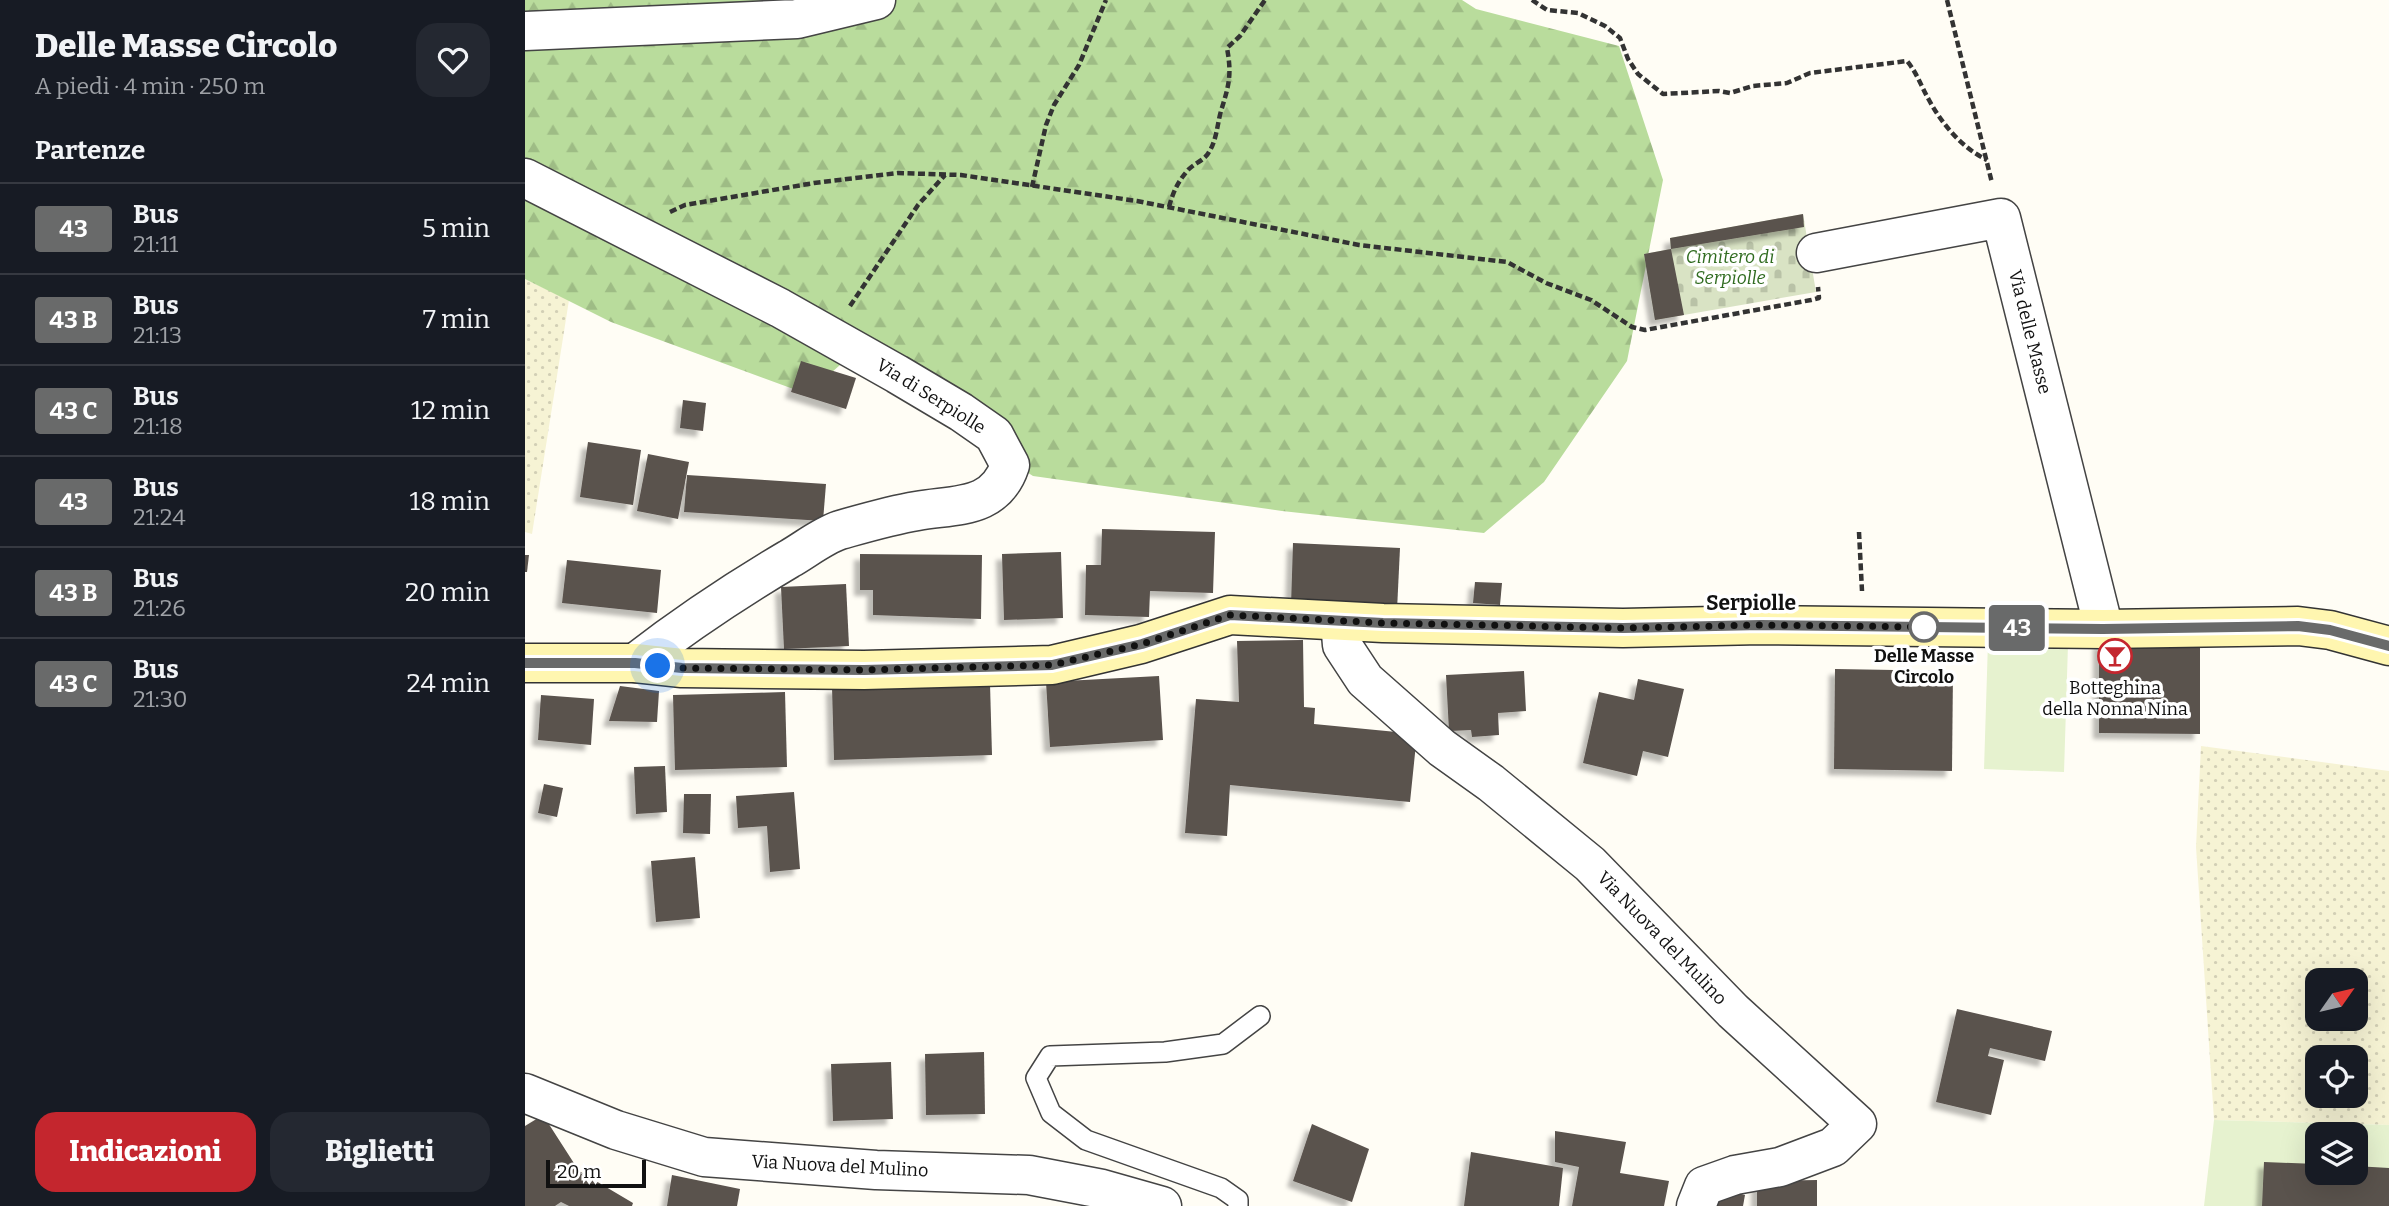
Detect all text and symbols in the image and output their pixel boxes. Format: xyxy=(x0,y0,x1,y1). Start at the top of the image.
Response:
button: heart xyxy=(416,23,490,97)
text: Delle Masse Circolo xyxy=(35,26,337,66)
text: A piedi · 4 min · 250 m xyxy=(35,72,265,100)
text: Partenze xyxy=(35,135,145,166)
text: Bus xyxy=(133,199,179,230)
text: 5 min xyxy=(422,213,490,244)
text: 43 xyxy=(59,215,88,243)
text: 21:11 xyxy=(133,230,178,258)
park label: Cimitero di Serpiolle xyxy=(1686,246,1774,289)
street label: Via delle Masse xyxy=(2004,268,2056,396)
text: Bus xyxy=(133,290,179,321)
text: 7 min xyxy=(423,304,490,335)
text: 43 B xyxy=(49,306,98,334)
text: 21:13 xyxy=(133,321,182,349)
street label: Via di Serpiolle xyxy=(872,354,990,438)
text: Bus xyxy=(133,381,179,412)
text: 12 min xyxy=(411,395,490,426)
text: 43 C xyxy=(50,397,97,425)
text: 21:18 xyxy=(133,412,183,440)
text: Bus xyxy=(133,472,179,503)
text: 18 min xyxy=(410,486,490,517)
text: 43 xyxy=(59,488,88,516)
text: 21:24 xyxy=(133,503,186,531)
text: Bus xyxy=(133,563,179,594)
text: 20 min xyxy=(405,577,490,608)
text: 43 B xyxy=(49,579,98,607)
district label: Serpiolle xyxy=(1706,590,1796,616)
text: 21:26 xyxy=(133,594,186,622)
line badge: 43 xyxy=(1985,605,2049,651)
marker: Delle Masse Circolo xyxy=(1909,612,1939,642)
text: 43 xyxy=(2003,614,2031,642)
bar icon: Botteghina della Nonna Nina xyxy=(2096,637,2134,675)
place label: Delle Masse Circolo xyxy=(1874,645,1974,688)
your location xyxy=(640,648,675,683)
text: Bus xyxy=(133,654,179,685)
text: 24 min xyxy=(406,668,490,699)
text: 43 C xyxy=(50,670,97,698)
place label: Botteghina della Nonna Nina xyxy=(2042,677,2188,720)
text: 21:30 xyxy=(133,685,188,713)
street label: Via Nuova del Mulino xyxy=(1593,867,1731,1009)
north arrow xyxy=(2305,968,2368,1031)
map controls xyxy=(2305,968,2368,1185)
button: locate xyxy=(2305,1045,2368,1108)
button: Indicazioni xyxy=(35,1112,256,1192)
button: Biglietti xyxy=(270,1112,490,1192)
button: layers xyxy=(2305,1122,2368,1185)
street label: Via Nuova del Mulino xyxy=(751,1150,929,1182)
scale bar xyxy=(546,1157,646,1189)
text: 20 m xyxy=(557,1160,601,1183)

